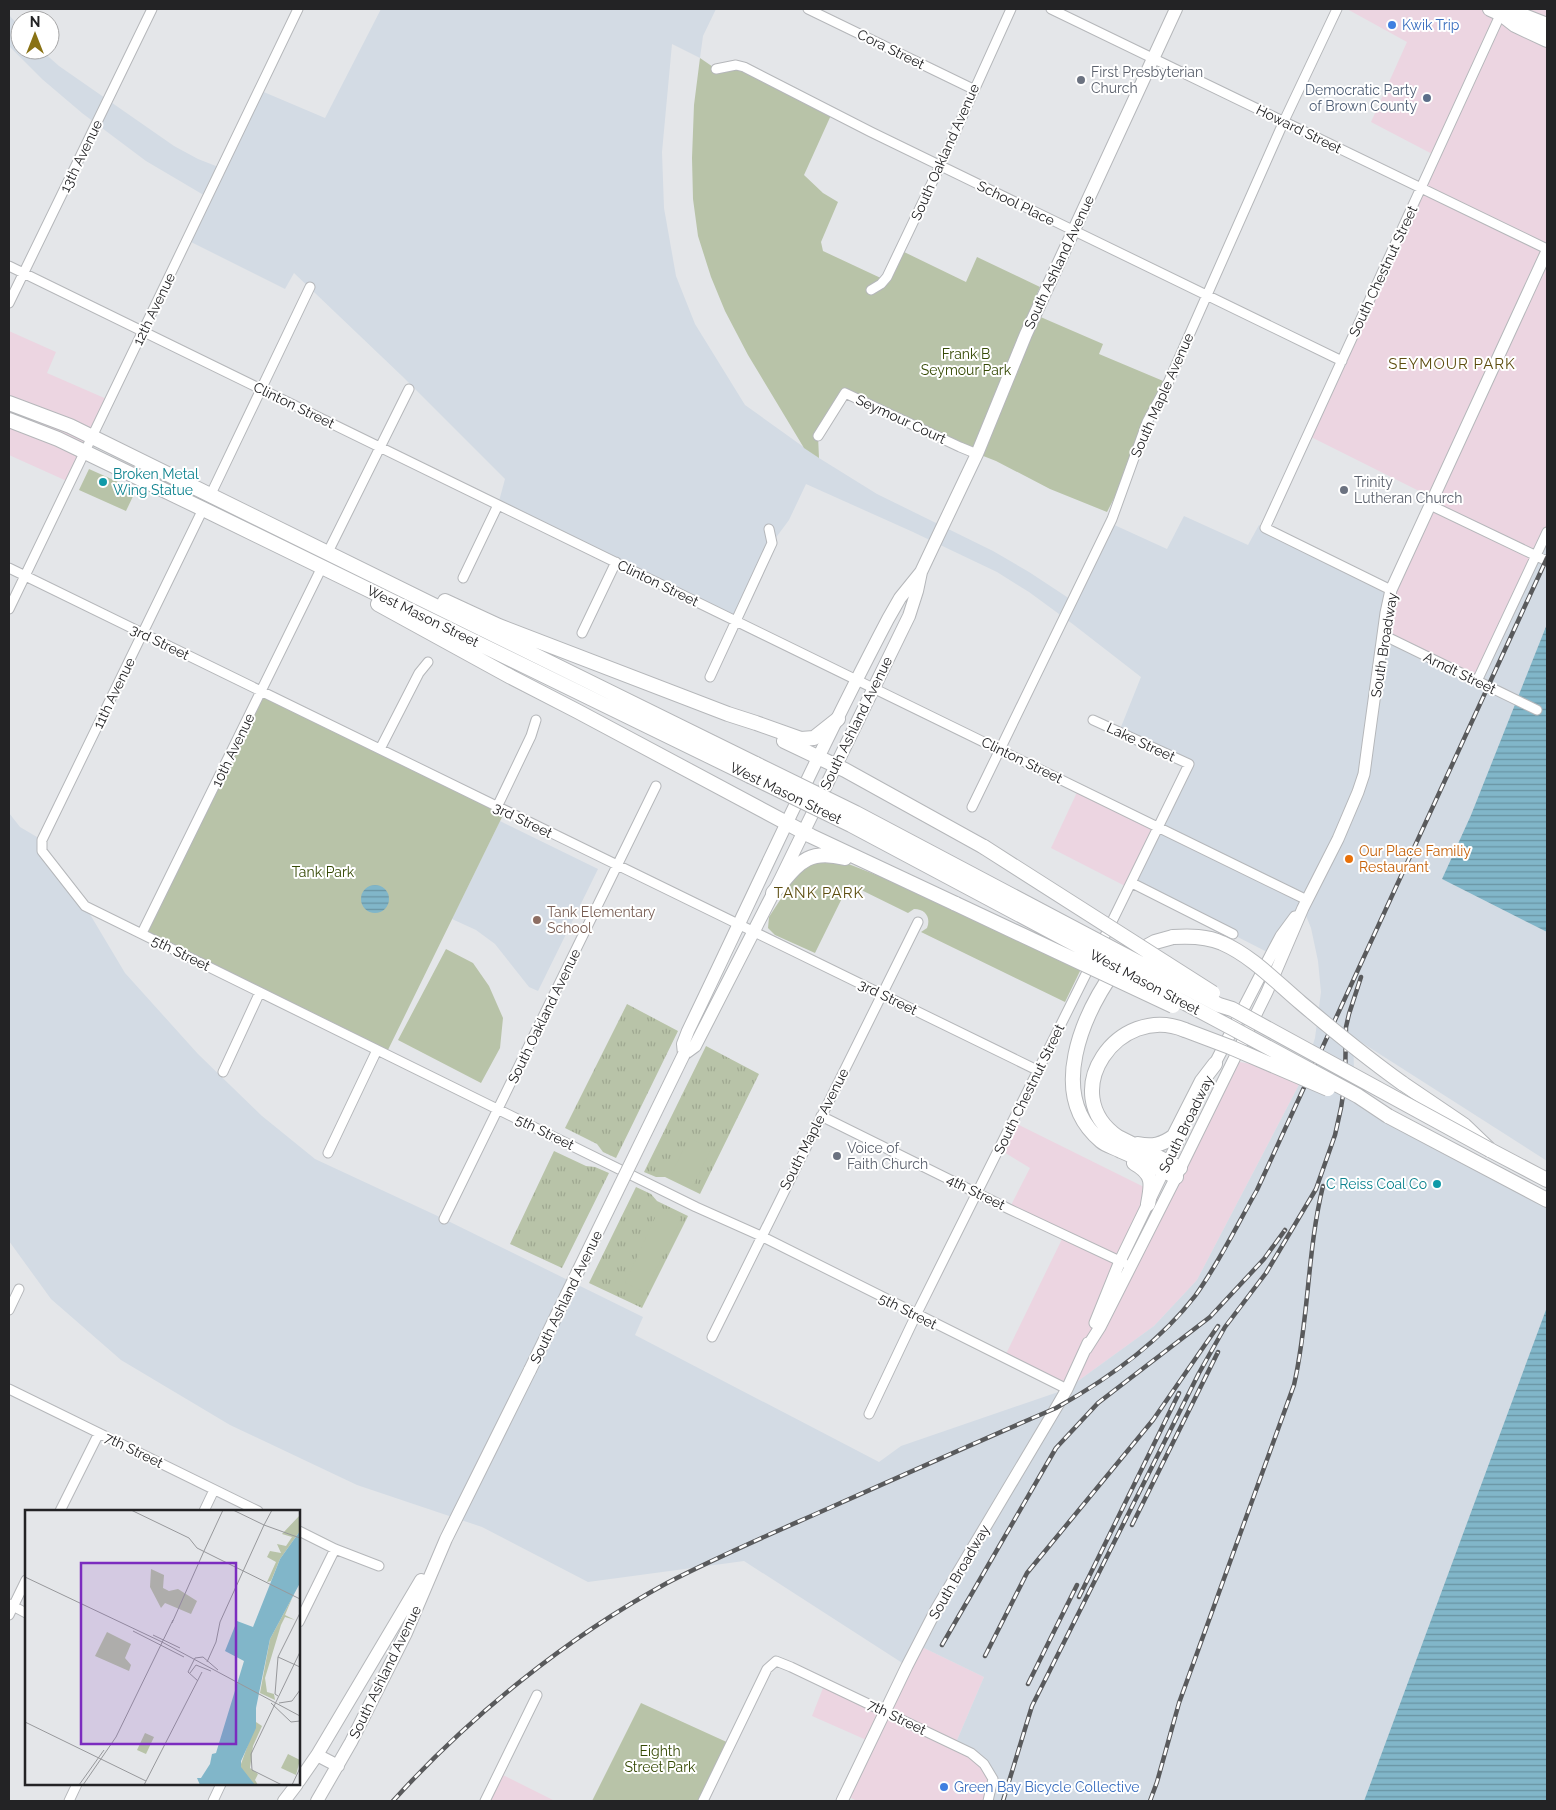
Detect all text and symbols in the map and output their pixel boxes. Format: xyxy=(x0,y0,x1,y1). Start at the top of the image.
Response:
north arrow xyxy=(10,10,60,60)
text: N xyxy=(30,14,40,30)
place label: Kwik Trip xyxy=(1402,17,1460,33)
marker: Kwik Trip xyxy=(1386,19,1398,31)
street label: Cora Street xyxy=(855,26,928,72)
place label: First Presbyterian Church xyxy=(1091,64,1203,96)
marker: First Presbyterian Church xyxy=(1075,74,1087,86)
street label: South Oakland Avenue xyxy=(908,81,982,223)
place label: Democratic Party of Brown County xyxy=(1305,82,1417,114)
marker: Democratic Party of Brown County xyxy=(1421,92,1433,104)
street label: Howard Street xyxy=(1254,101,1345,157)
street label: 13th Avenue xyxy=(57,117,105,195)
street label: School Place xyxy=(975,177,1057,229)
street label: South Ashland Avenue xyxy=(1021,192,1097,332)
street label: South Chestnut Street xyxy=(1346,203,1421,339)
street label: 12th Avenue xyxy=(130,270,178,348)
street label: South Maple Avenue xyxy=(1127,330,1197,460)
park label: Frank B Seymour Park xyxy=(921,346,1012,378)
district label: SEYMOUR PARK xyxy=(1388,355,1516,373)
street label: Clinton Street xyxy=(251,379,337,432)
street label: Seymour Court xyxy=(853,391,949,447)
place label: Broken Metal Wing Statue xyxy=(113,466,199,498)
place label: Trinity Lutheran Church xyxy=(1354,474,1462,506)
marker: Broken Metal Wing Statue xyxy=(97,476,109,488)
marker: Trinity Lutheran Church xyxy=(1338,484,1350,496)
street label: Clinton Street xyxy=(615,557,701,610)
street label: West Mason Street xyxy=(364,582,482,650)
street label: South Broadway xyxy=(1368,591,1400,699)
street label: 3rd Street xyxy=(128,621,192,663)
street label: Arndt Street xyxy=(1421,649,1499,697)
street label: South Ashland Avenue xyxy=(817,654,895,792)
street label: 11th Avenue xyxy=(90,655,138,731)
street label: 10th Avenue xyxy=(208,711,258,789)
street label: Lake Street xyxy=(1104,719,1178,765)
street label: Clinton Street xyxy=(979,734,1065,787)
street label: West Mason Street xyxy=(727,759,845,827)
street label: 3rd Street xyxy=(491,799,555,841)
place label: Our Place Familiy Restaurant xyxy=(1359,843,1471,875)
marker: Our Place Familiy Restaurant xyxy=(1343,853,1355,865)
park label: Tank Park xyxy=(292,864,355,880)
district label: TANK PARK xyxy=(774,884,864,902)
place label: Tank Elementary School xyxy=(547,904,656,936)
marker: Tank Elementary School xyxy=(531,914,543,926)
street label: 5th Street xyxy=(149,932,213,974)
street label: South Oakland Avenue xyxy=(504,946,584,1086)
street label: West Mason Street xyxy=(1087,946,1203,1018)
street label: 3rd Street xyxy=(856,976,920,1018)
street label: South Chestnut Street xyxy=(991,1021,1068,1157)
street label: South Maple Avenue xyxy=(776,1066,852,1192)
street label: South Broadway xyxy=(1155,1072,1217,1175)
street label: 5th Street xyxy=(513,1111,577,1153)
place label: Voice of Faith Church xyxy=(847,1140,928,1172)
marker: Voice of Faith Church xyxy=(831,1150,843,1162)
street label: 4th Street xyxy=(944,1171,1008,1213)
place label: C Reiss Coal Co xyxy=(1326,1176,1427,1192)
marker: C Reiss Coal Co xyxy=(1431,1178,1443,1190)
street label: South Ashland Avenue xyxy=(527,1228,605,1366)
street label: 5th Street xyxy=(876,1290,940,1333)
street label: 7th Street xyxy=(102,1429,166,1471)
inset map xyxy=(25,1510,300,1785)
street label: South Broadway xyxy=(925,1522,993,1622)
street label: South Ashland Avenue xyxy=(346,1603,424,1741)
street label: 7th Street xyxy=(865,1696,929,1738)
park label: Eighth Street Park xyxy=(625,1743,696,1775)
place label: Green Bay Bicycle Collective xyxy=(954,1779,1140,1795)
marker: Green Bay Bicycle Collective xyxy=(938,1781,950,1793)

